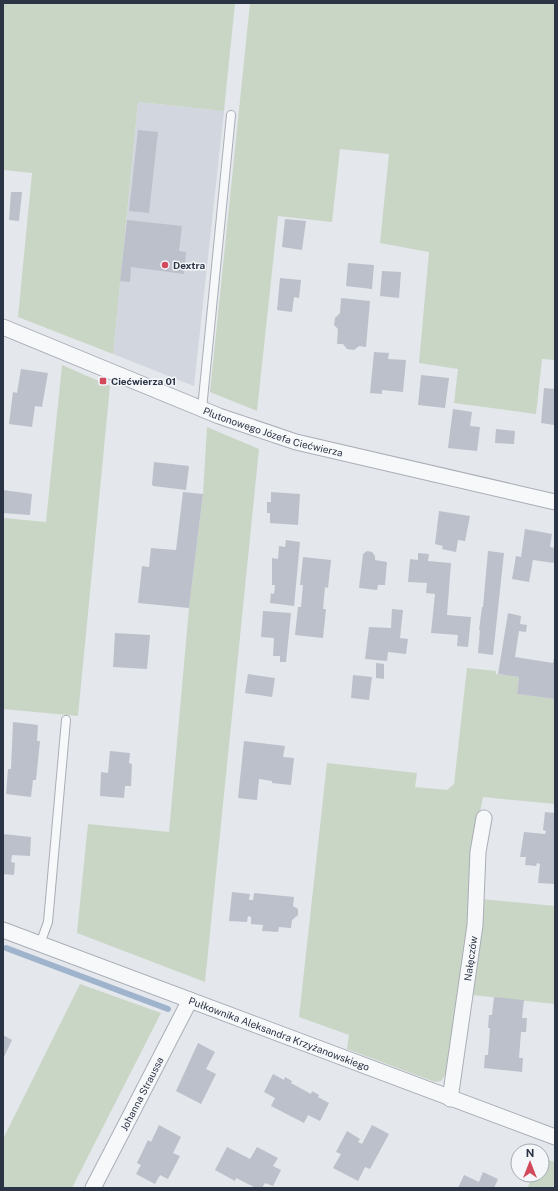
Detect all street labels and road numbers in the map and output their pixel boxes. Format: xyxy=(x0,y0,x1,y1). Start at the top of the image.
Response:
street label: Plutonowego Józefa Ciećwierza xyxy=(201,404,344,459)
street label: Nałęczów xyxy=(461,935,479,982)
street label: Pułkownika Aleksandra Krzyżanowskiego xyxy=(187,994,372,1073)
street label: Johanna Straussa xyxy=(118,1055,166,1133)

